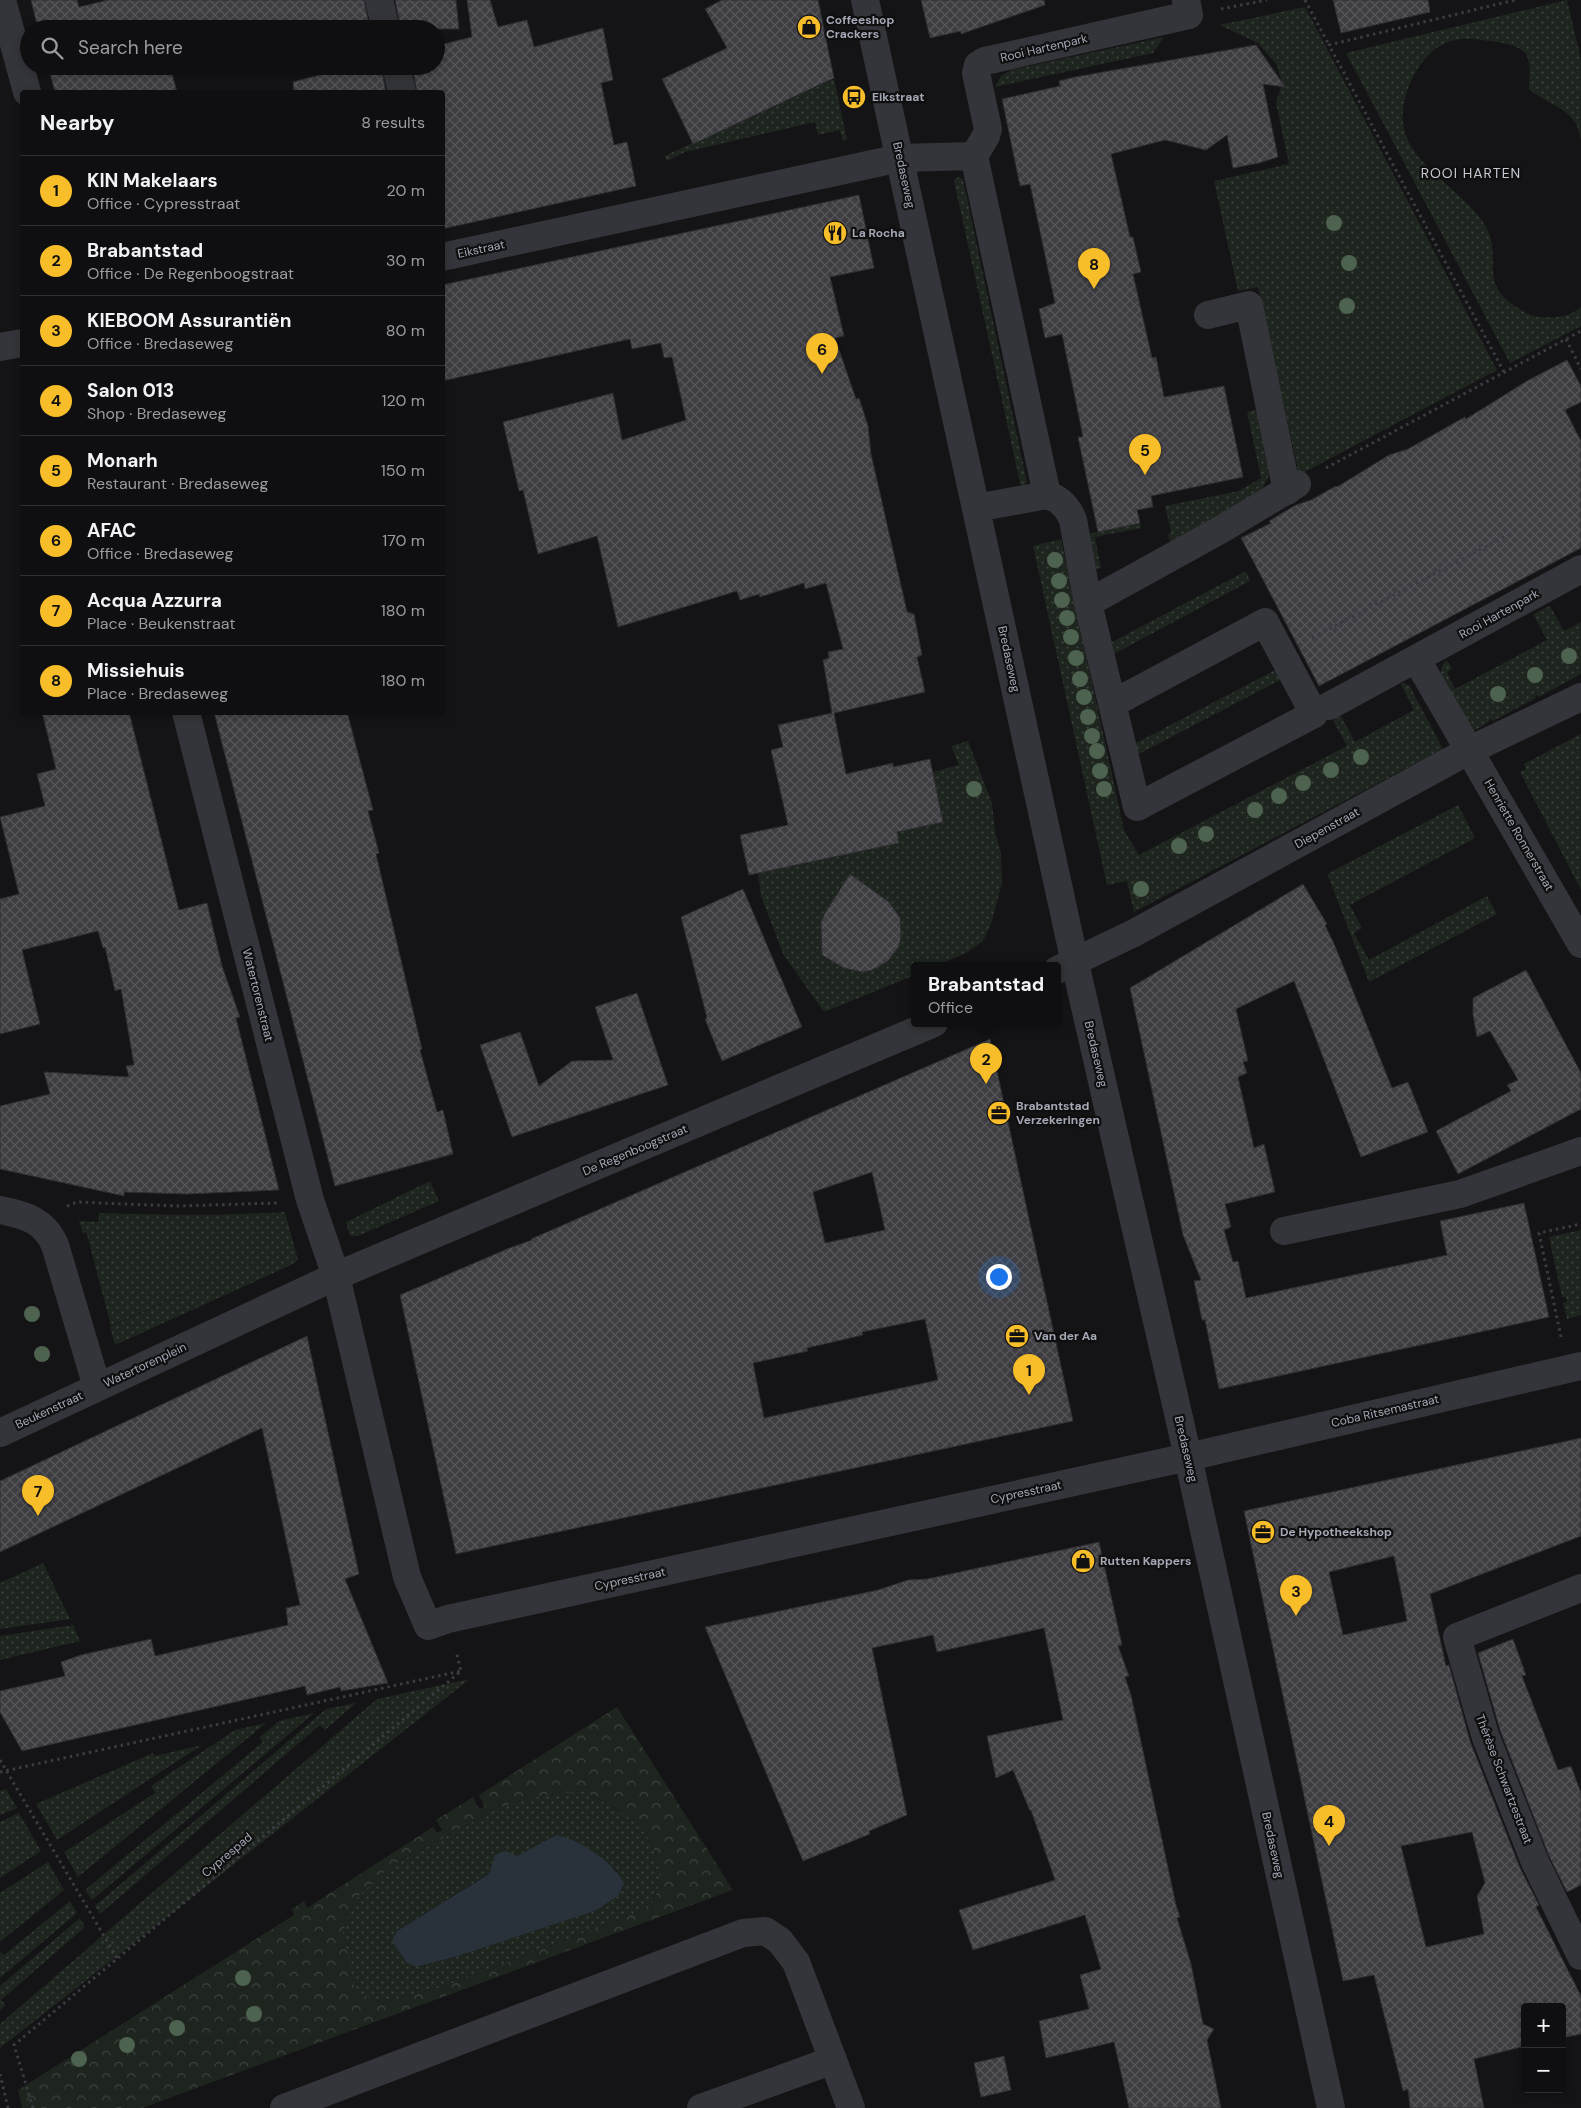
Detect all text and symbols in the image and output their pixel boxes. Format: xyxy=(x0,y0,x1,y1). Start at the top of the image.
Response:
place label: Coffeeshop Crackers xyxy=(826,12,894,42)
shop icon: Coffeeshop Crackers xyxy=(796,14,822,40)
search box xyxy=(20,20,445,75)
street label: Rooi Hartenpark xyxy=(999,30,1089,66)
icon: search xyxy=(38,34,66,62)
text: Search here xyxy=(78,35,183,60)
bus stop icon: Eikstraat xyxy=(841,84,867,110)
place label: Eikstraat xyxy=(872,89,924,105)
text: Nearby xyxy=(40,109,114,137)
text: 8 results xyxy=(361,112,425,133)
street label: Bredaseweg xyxy=(889,140,919,210)
district label: ROOI HARTEN xyxy=(1421,164,1521,182)
text: KIN Makelaars xyxy=(87,168,218,193)
text: 1 xyxy=(53,180,59,201)
text: 20 m xyxy=(386,180,425,201)
text: Office · Cypresstraat xyxy=(87,193,240,214)
restaurant icon: La Rocha xyxy=(822,220,848,246)
place label: La Rocha xyxy=(852,225,905,241)
street label: Eikstraat xyxy=(456,236,506,262)
text: Brabantstad xyxy=(87,238,203,263)
pin: 8 xyxy=(1078,248,1110,289)
text: 2 xyxy=(51,250,61,271)
text: 30 m xyxy=(386,250,425,271)
text: Office · De Regenboogstraat xyxy=(87,263,294,284)
text: KIEBOOM Assurantiën xyxy=(87,308,291,333)
text: 3 xyxy=(51,320,61,341)
text: 80 m xyxy=(386,320,425,341)
text: Office · Bredaseweg xyxy=(87,333,234,354)
pin: 6 xyxy=(806,333,838,374)
text: Salon 013 xyxy=(87,378,174,403)
text: 4 xyxy=(51,390,61,411)
text: 120 m xyxy=(381,390,425,411)
text: Shop · Bredaseweg xyxy=(87,403,226,424)
pin: 5 xyxy=(1129,434,1161,475)
text: Monarh xyxy=(87,448,158,473)
text: 5 xyxy=(51,460,61,481)
text: 150 m xyxy=(381,460,425,481)
text: Restaurant · Bredaseweg xyxy=(87,473,268,494)
text: AFAC xyxy=(87,518,136,543)
text: 6 xyxy=(51,530,61,551)
text: 170 m xyxy=(382,530,425,551)
text: Office · Bredaseweg xyxy=(87,543,234,564)
street label: Rooi Hartenpark xyxy=(1456,585,1542,643)
text: Acqua Azzurra xyxy=(87,588,222,613)
text: 7 xyxy=(52,600,60,621)
text: 180 m xyxy=(381,600,425,621)
text: Place · Beukenstraat xyxy=(87,613,235,634)
street label: Bredaseweg xyxy=(994,624,1024,694)
text: Missiehuis xyxy=(87,658,185,683)
text: 8 xyxy=(51,670,61,691)
text: 180 m xyxy=(381,670,425,691)
text: Place · Bredaseweg xyxy=(87,683,228,704)
street label: Henriette Ronnerstraat xyxy=(1480,776,1558,894)
street label: Diepenstraat xyxy=(1292,803,1362,852)
street label: Watertorenstraat xyxy=(239,947,277,1043)
popup xyxy=(911,962,1061,1027)
text: Brabantstad xyxy=(928,972,1044,997)
text: Office xyxy=(928,997,973,1018)
street label: Bredaseweg xyxy=(1081,1019,1111,1089)
pin: 2 xyxy=(970,1043,1002,1084)
place label: Brabantstad Verzekeringen xyxy=(1016,1098,1100,1128)
office icon: Brabantstad Verzekeringen xyxy=(986,1100,1012,1126)
street label: De Regenboogstraat xyxy=(580,1121,690,1179)
your location xyxy=(986,1264,1012,1290)
office icon: Van der Aa xyxy=(1004,1323,1030,1349)
place label: Van der Aa xyxy=(1034,1328,1097,1344)
street label: Watertorenplein xyxy=(101,1339,189,1391)
pin: 1 xyxy=(1013,1354,1045,1395)
street label: Beukenstraat xyxy=(13,1387,86,1433)
street label: Coba Ritsemastraat xyxy=(1329,1391,1441,1431)
street label: Bredaseweg xyxy=(1171,1414,1201,1484)
pin: 7 xyxy=(22,1475,54,1516)
street label: Cypresstraat xyxy=(989,1477,1063,1507)
office icon: De Hypotheekshop xyxy=(1250,1519,1276,1545)
place label: De Hypotheekshop xyxy=(1280,1524,1392,1540)
shop icon: Rutten Kappers xyxy=(1070,1548,1096,1574)
place label: Rutten Kappers xyxy=(1100,1553,1191,1569)
street label: Cypresstraat xyxy=(593,1564,667,1594)
pin: 3 xyxy=(1280,1575,1312,1616)
street label: Thérèse Schwartzestraat xyxy=(1472,1712,1536,1846)
pin: 4 xyxy=(1313,1805,1345,1846)
street label: Bredaseweg xyxy=(1258,1810,1288,1880)
street label: Cyprespad xyxy=(198,1829,256,1881)
map controls xyxy=(1521,2003,1566,2093)
button: + xyxy=(1521,2003,1566,2048)
button: − xyxy=(1521,2048,1566,2093)

